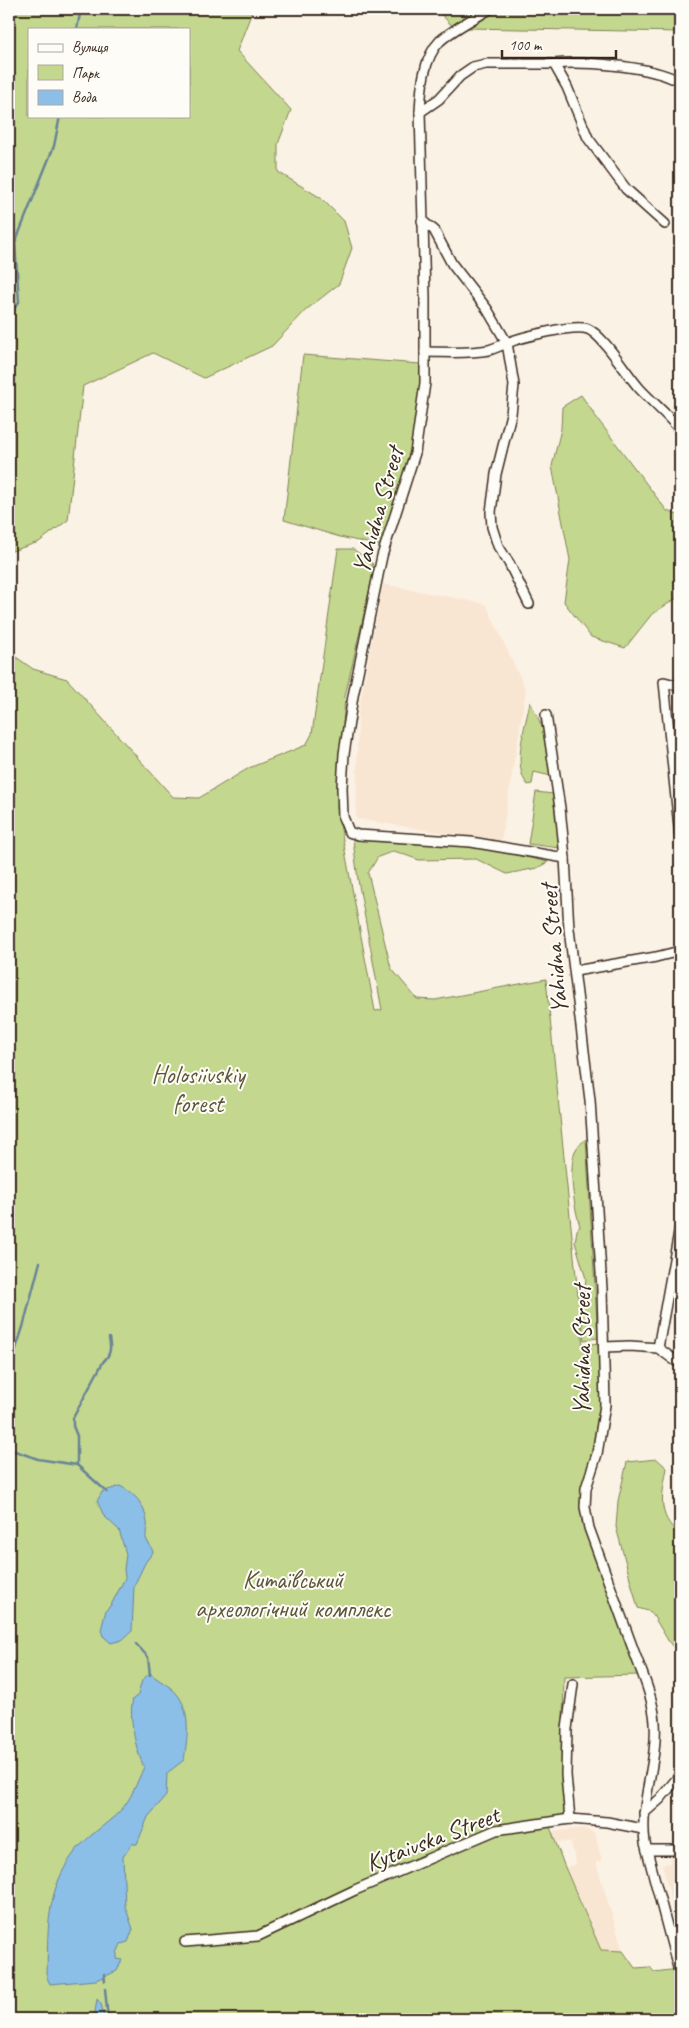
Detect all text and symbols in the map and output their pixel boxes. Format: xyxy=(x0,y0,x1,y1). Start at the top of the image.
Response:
legend xyxy=(28,28,190,118)
scale bar xyxy=(502,28,615,60)
text: 100 m xyxy=(509,36,543,55)
text: Вулиця xyxy=(72,38,109,57)
text: Парк xyxy=(72,64,100,83)
text: Вода xyxy=(72,88,97,107)
street label: Yahidna Street xyxy=(345,440,412,577)
street label: Yahidna Street xyxy=(532,879,576,1015)
park label: Holosiivskiy forest xyxy=(152,1059,247,1120)
street label: Yahidna Street xyxy=(566,1281,598,1415)
park label: Китаївський археологічний комплекс xyxy=(195,1564,391,1625)
street label: Kytaivska Street xyxy=(361,1798,506,1879)

